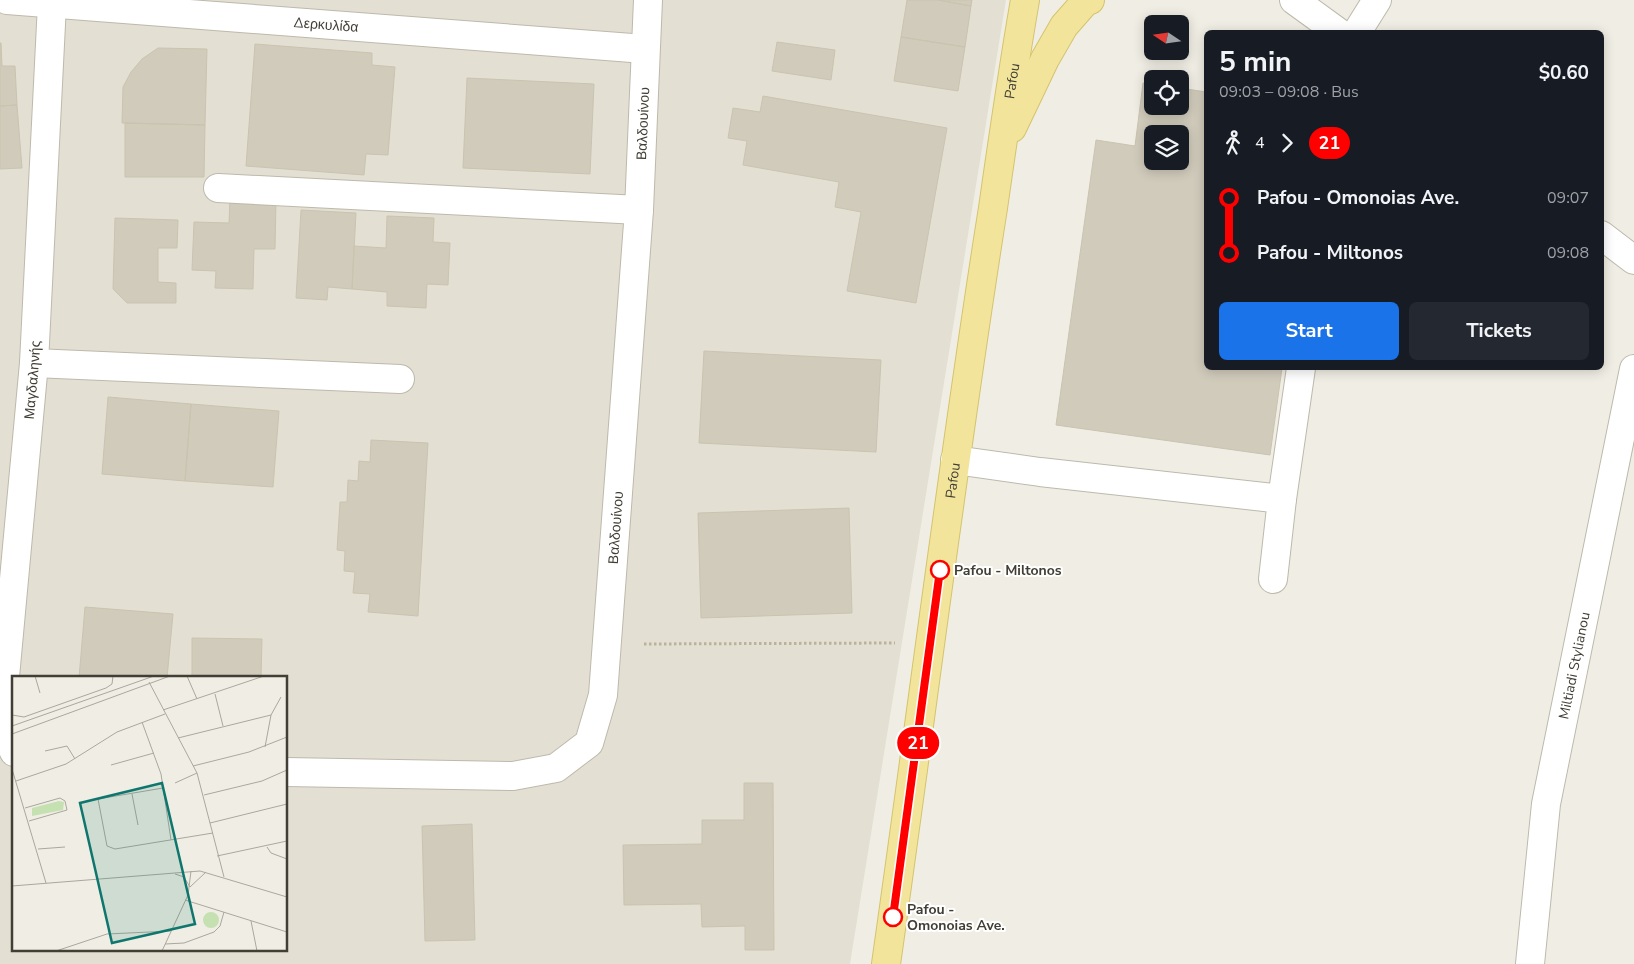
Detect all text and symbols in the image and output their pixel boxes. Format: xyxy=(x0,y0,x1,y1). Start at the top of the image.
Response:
street label: Δερκυλίδα xyxy=(293,13,359,37)
north arrow xyxy=(1144,15,1189,60)
map controls xyxy=(1144,15,1189,170)
text: 5 min xyxy=(1219,43,1291,81)
text: $0.60 xyxy=(1539,60,1589,86)
street label: Pafou xyxy=(1000,62,1024,100)
button: locate xyxy=(1144,70,1189,115)
text: 09:03 – 09:08 · Bus xyxy=(1219,81,1359,103)
street label: Βαλδουίνου xyxy=(632,87,654,161)
button: layers xyxy=(1144,125,1189,170)
icon: walk xyxy=(1219,129,1247,157)
icon: forward xyxy=(1273,129,1301,157)
text: 21 xyxy=(1319,131,1340,155)
text: 4 xyxy=(1255,132,1265,154)
text: Pafou - Omonoias Ave. xyxy=(1257,185,1459,211)
text: 09:07 xyxy=(1547,187,1589,209)
text: Pafou - Miltonos xyxy=(1257,240,1403,266)
text: 09:08 xyxy=(1547,242,1589,264)
button: Start xyxy=(1219,302,1399,360)
button: Tickets xyxy=(1409,302,1589,360)
street label: Μαγδαληνής xyxy=(20,340,45,420)
street label: Pafou xyxy=(941,461,965,500)
street label: Βαλδουίνου xyxy=(604,491,628,565)
marker: Pafou - Miltonos xyxy=(930,560,950,580)
place label: Pafou - Miltonos xyxy=(954,561,1062,580)
street label: Miltiadi Stylianou xyxy=(1554,610,1595,721)
inset map xyxy=(12,676,288,952)
line badge: 21 xyxy=(896,727,940,759)
text: 21 xyxy=(907,731,929,755)
place label: Pafou - Omonoias Ave. xyxy=(907,900,1005,935)
marker: Pafou - Omonoias Ave. xyxy=(883,907,903,927)

